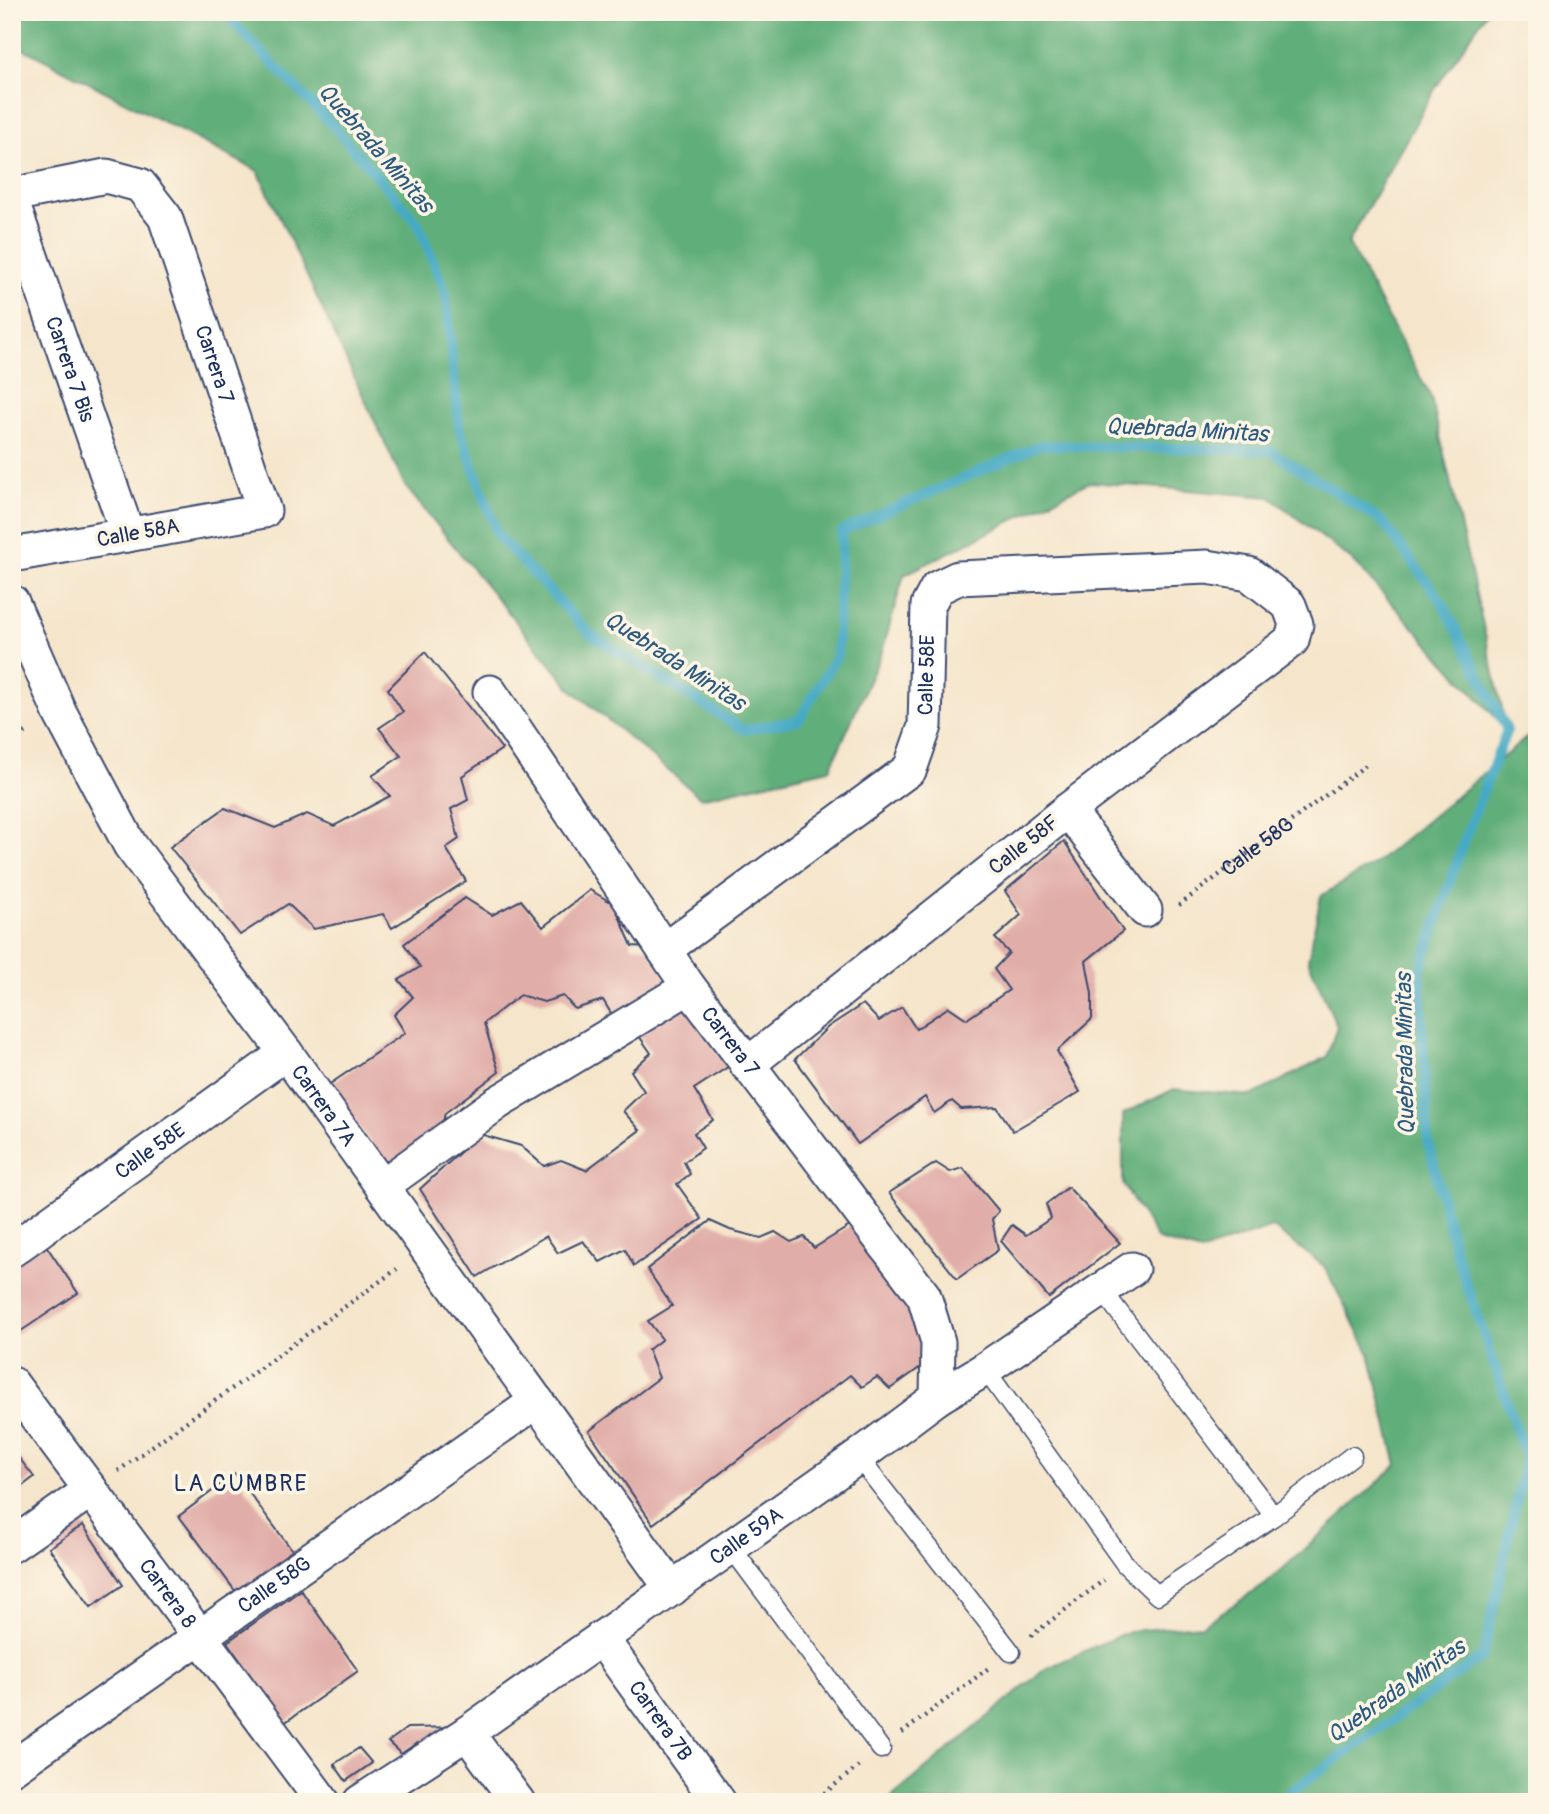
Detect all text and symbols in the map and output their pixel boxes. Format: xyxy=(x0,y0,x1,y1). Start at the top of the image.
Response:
water label: Quebrada Minitas xyxy=(312,77,442,221)
street label: Carrera 7 Bis xyxy=(39,313,101,426)
street label: Carrera 7 xyxy=(189,322,240,407)
water label: Quebrada Minitas xyxy=(1105,411,1271,449)
street label: Calle 58A xyxy=(95,512,181,554)
water label: Quebrada Minitas xyxy=(599,605,753,719)
street label: Calle 58E xyxy=(912,634,941,716)
street label: Calle 58F xyxy=(983,809,1065,881)
street label: Calle 58G xyxy=(1216,810,1299,882)
water label: Quebrada Minitas xyxy=(1389,970,1421,1135)
street label: Carrera 7 xyxy=(695,1001,765,1082)
street label: Carrera 7A xyxy=(285,1059,362,1152)
street label: Calle 58E xyxy=(109,1116,191,1185)
district label: LA CUMBRE xyxy=(173,1469,309,1498)
street label: Calle 59A xyxy=(704,1501,788,1571)
street label: Calle 58G xyxy=(232,1550,316,1620)
street label: Carrera 8 xyxy=(133,1553,203,1634)
water label: Quebrada Minitas xyxy=(1321,1631,1473,1749)
street label: Carrera 7B xyxy=(623,1675,699,1766)

